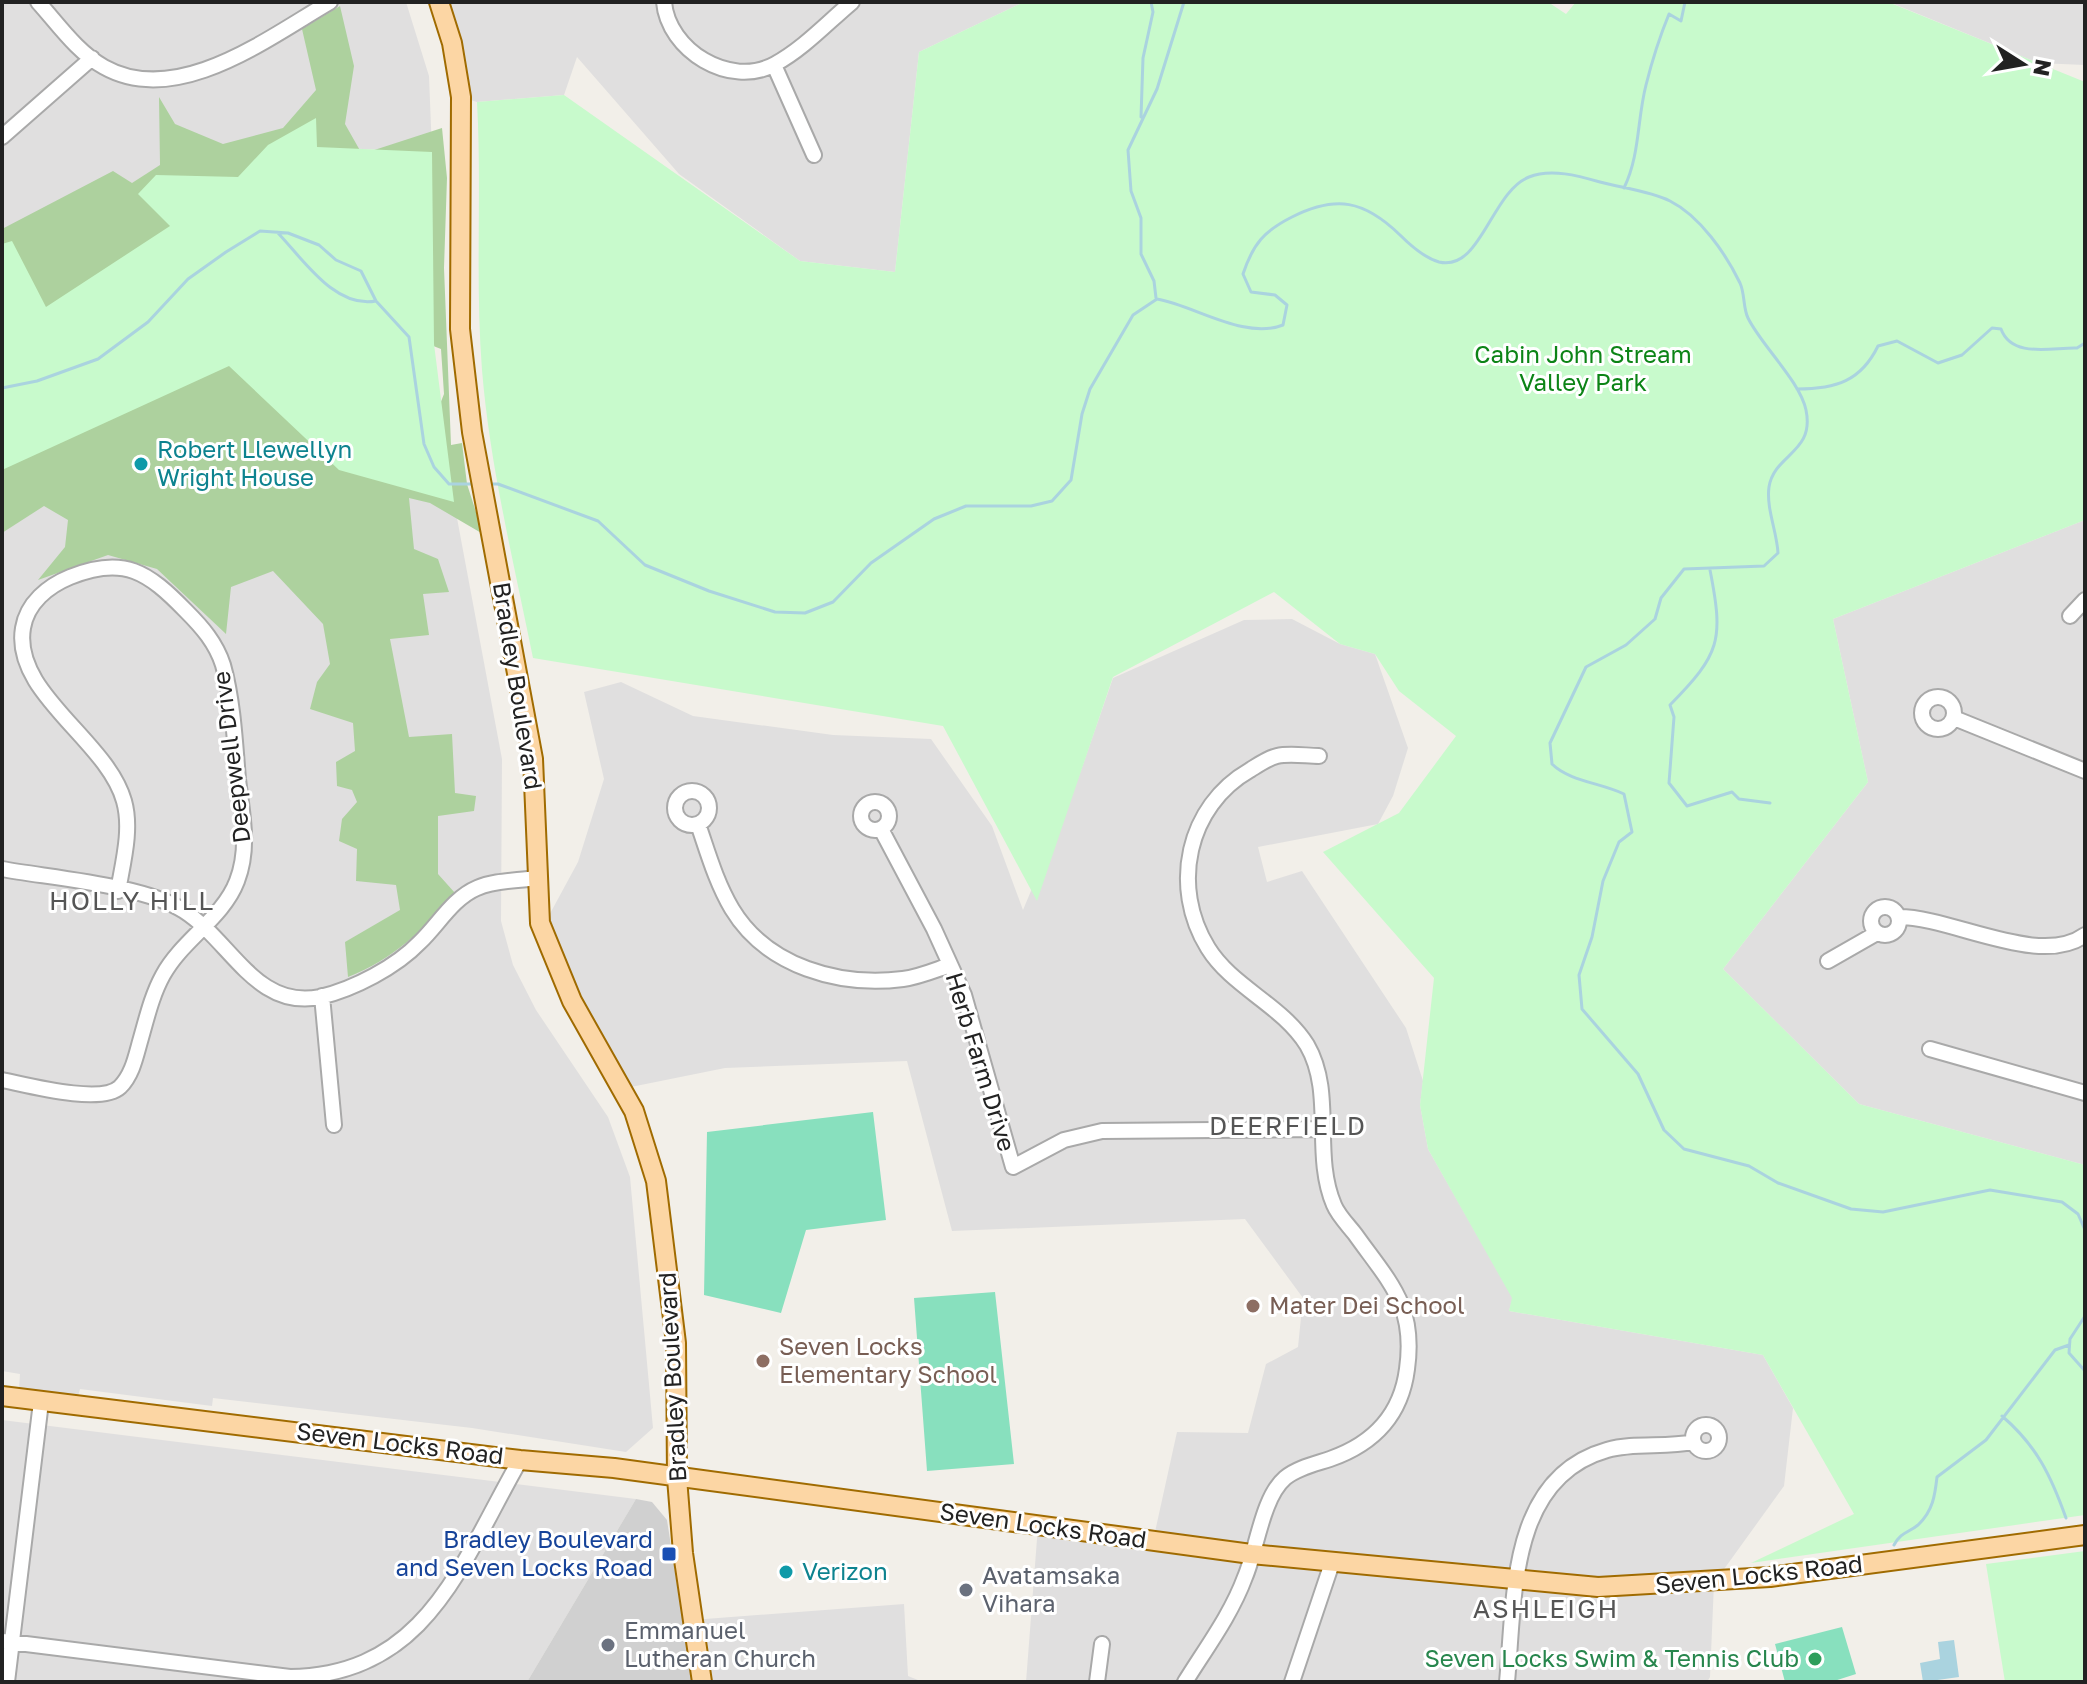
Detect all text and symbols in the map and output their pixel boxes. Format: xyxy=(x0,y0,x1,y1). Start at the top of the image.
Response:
north arrow xyxy=(1983,24,2063,104)
text: N xyxy=(2028,57,2058,79)
park label: Cabin John Stream Valley Park xyxy=(1474,339,1692,396)
place label: Robert Llewellyn Wright House xyxy=(157,434,352,491)
marker: Robert Llewellyn Wright House xyxy=(132,455,150,473)
street label: Bradley Boulevard xyxy=(488,580,549,792)
street label: Deepwell Drive xyxy=(206,669,255,845)
district label: HOLLY HILL xyxy=(49,885,215,916)
street label: Herb Farm Drive xyxy=(940,969,1022,1155)
district label: DEERFIELD xyxy=(1209,1110,1367,1141)
street label: Bradley Boulevard xyxy=(652,1272,691,1483)
place label: Mater Dei School xyxy=(1269,1290,1465,1319)
marker: Mater Dei School xyxy=(1244,1297,1262,1315)
place label: Seven Locks Elementary School xyxy=(779,1331,997,1388)
marker: Seven Locks Elementary School xyxy=(754,1352,772,1370)
street label: Seven Locks Road xyxy=(295,1415,505,1470)
street label: Seven Locks Road xyxy=(938,1496,1148,1553)
place label: Bradley Boulevard and Seven Locks Road xyxy=(395,1524,653,1581)
marker: Bradley Boulevard and Seven Locks Road xyxy=(660,1545,678,1563)
street label: Seven Locks Road xyxy=(1654,1548,1864,1599)
place label: Verizon xyxy=(802,1556,888,1585)
place label: Avatamsaka Vihara xyxy=(982,1560,1120,1617)
marker: Verizon xyxy=(777,1563,795,1581)
marker: Avatamsaka Vihara xyxy=(957,1581,975,1599)
district label: ASHLEIGH xyxy=(1473,1593,1619,1624)
place label: Emmanuel Lutheran Church xyxy=(624,1615,816,1672)
marker: Emmanuel Lutheran Church xyxy=(599,1636,617,1654)
place label: Seven Locks Swim & Tennis Club xyxy=(1424,1643,1799,1672)
marker: Seven Locks Swim & Tennis Club xyxy=(1806,1650,1824,1668)

